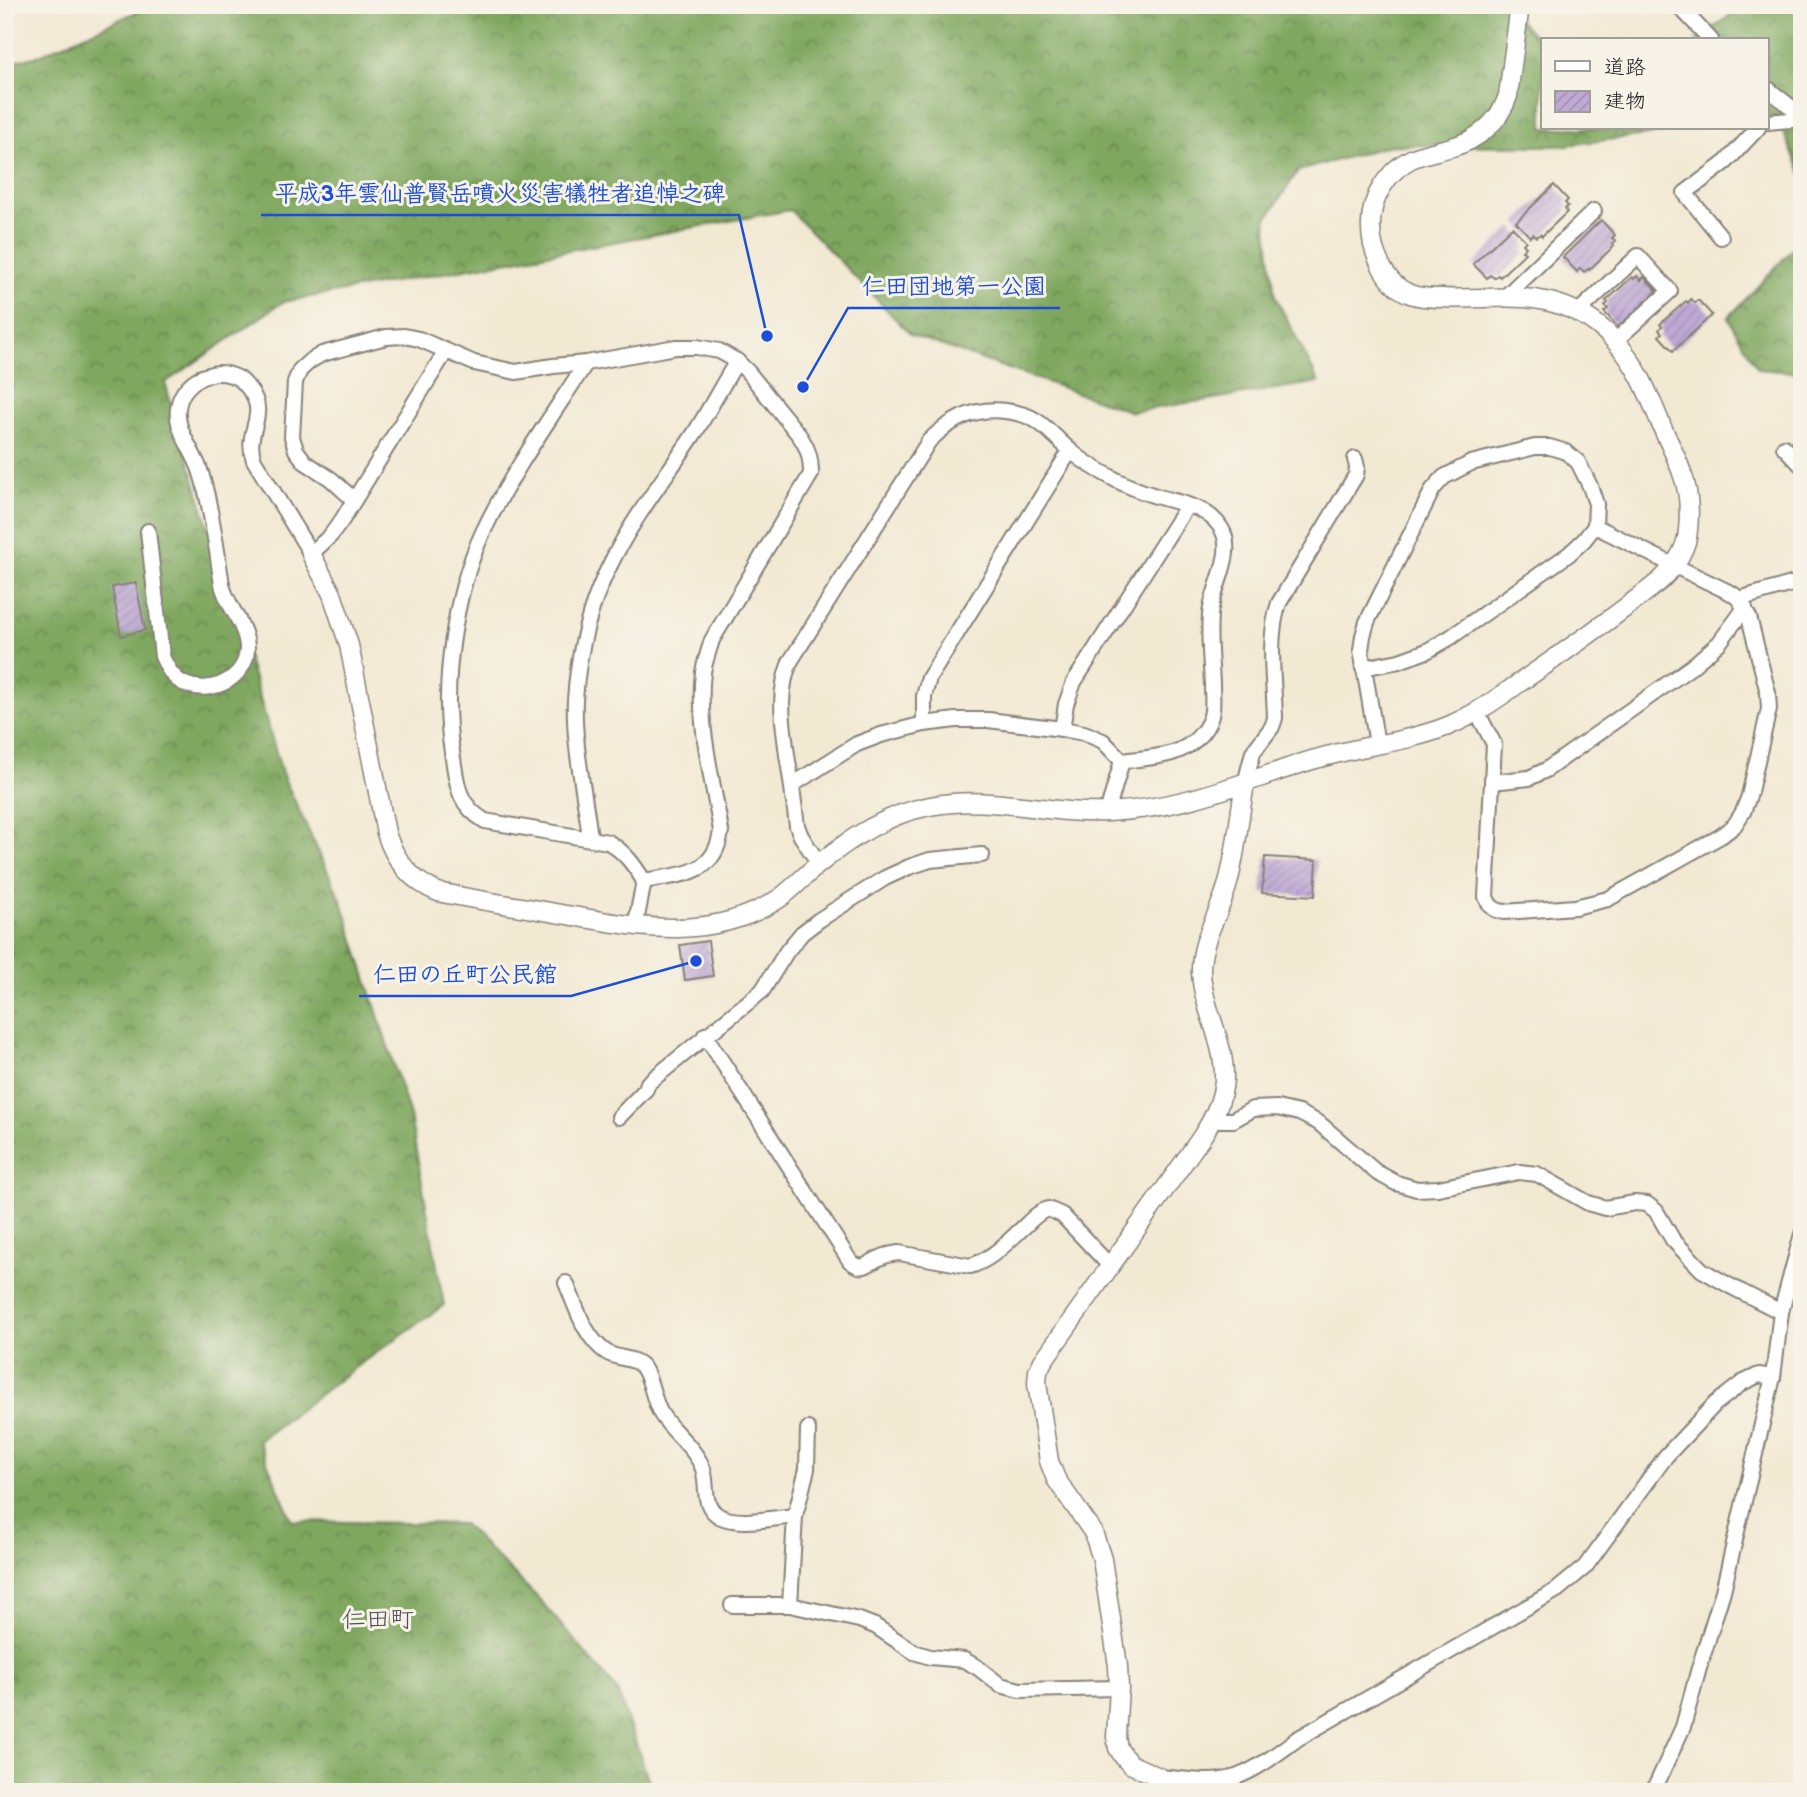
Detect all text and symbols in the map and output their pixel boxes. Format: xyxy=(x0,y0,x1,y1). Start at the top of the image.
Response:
legend xyxy=(1541,38,1769,130)
text: 道路 xyxy=(1604,55,1646,80)
text: 建物 xyxy=(1604,89,1646,114)
callout: 平成3年雲仙普賢岳噴火災害犠牲者追悼之碑 xyxy=(261,171,739,215)
text: 平成3年雲仙普賢岳噴火災害犠牲者追悼之碑 xyxy=(275,180,725,208)
callout: 仁田団地第一公園 xyxy=(848,264,1060,308)
text: 仁田団地第一公園 xyxy=(862,273,1046,301)
callout: 仁田の丘町公民館 xyxy=(359,952,571,996)
text: 仁田の丘町公民館 xyxy=(373,961,557,989)
district label: 仁田町 xyxy=(342,1605,414,1634)

